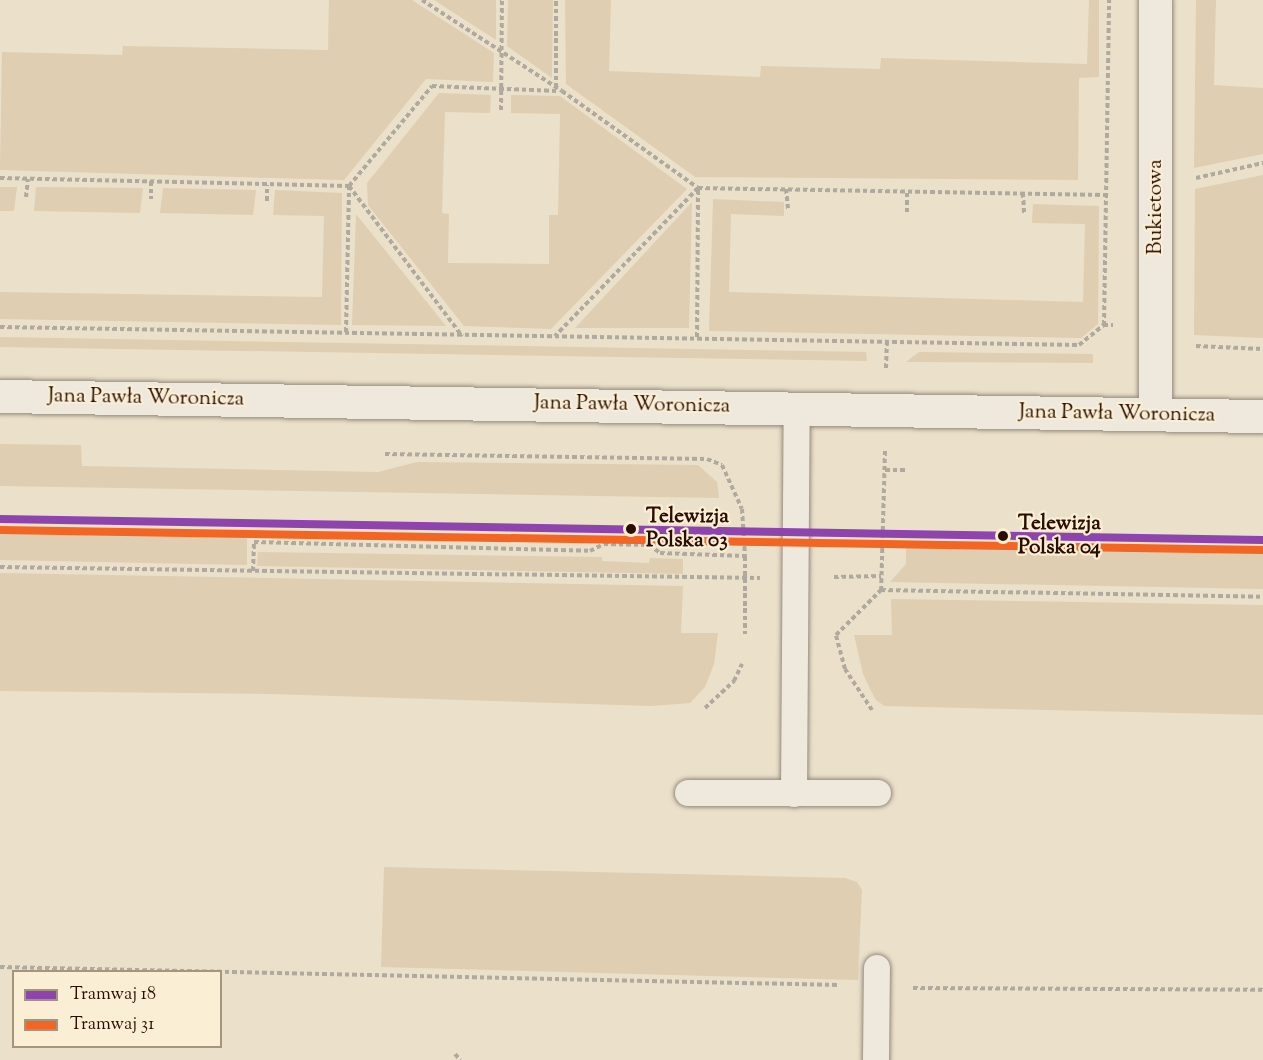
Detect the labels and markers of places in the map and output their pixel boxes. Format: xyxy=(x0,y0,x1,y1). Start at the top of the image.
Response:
place label: Telewizja Polska 03 xyxy=(646,504,729,554)
place label: Telewizja Polska 04 xyxy=(1018,511,1101,561)
marker: Telewizja Polska 03 xyxy=(621,519,641,539)
marker: Telewizja Polska 04 xyxy=(993,526,1013,546)

